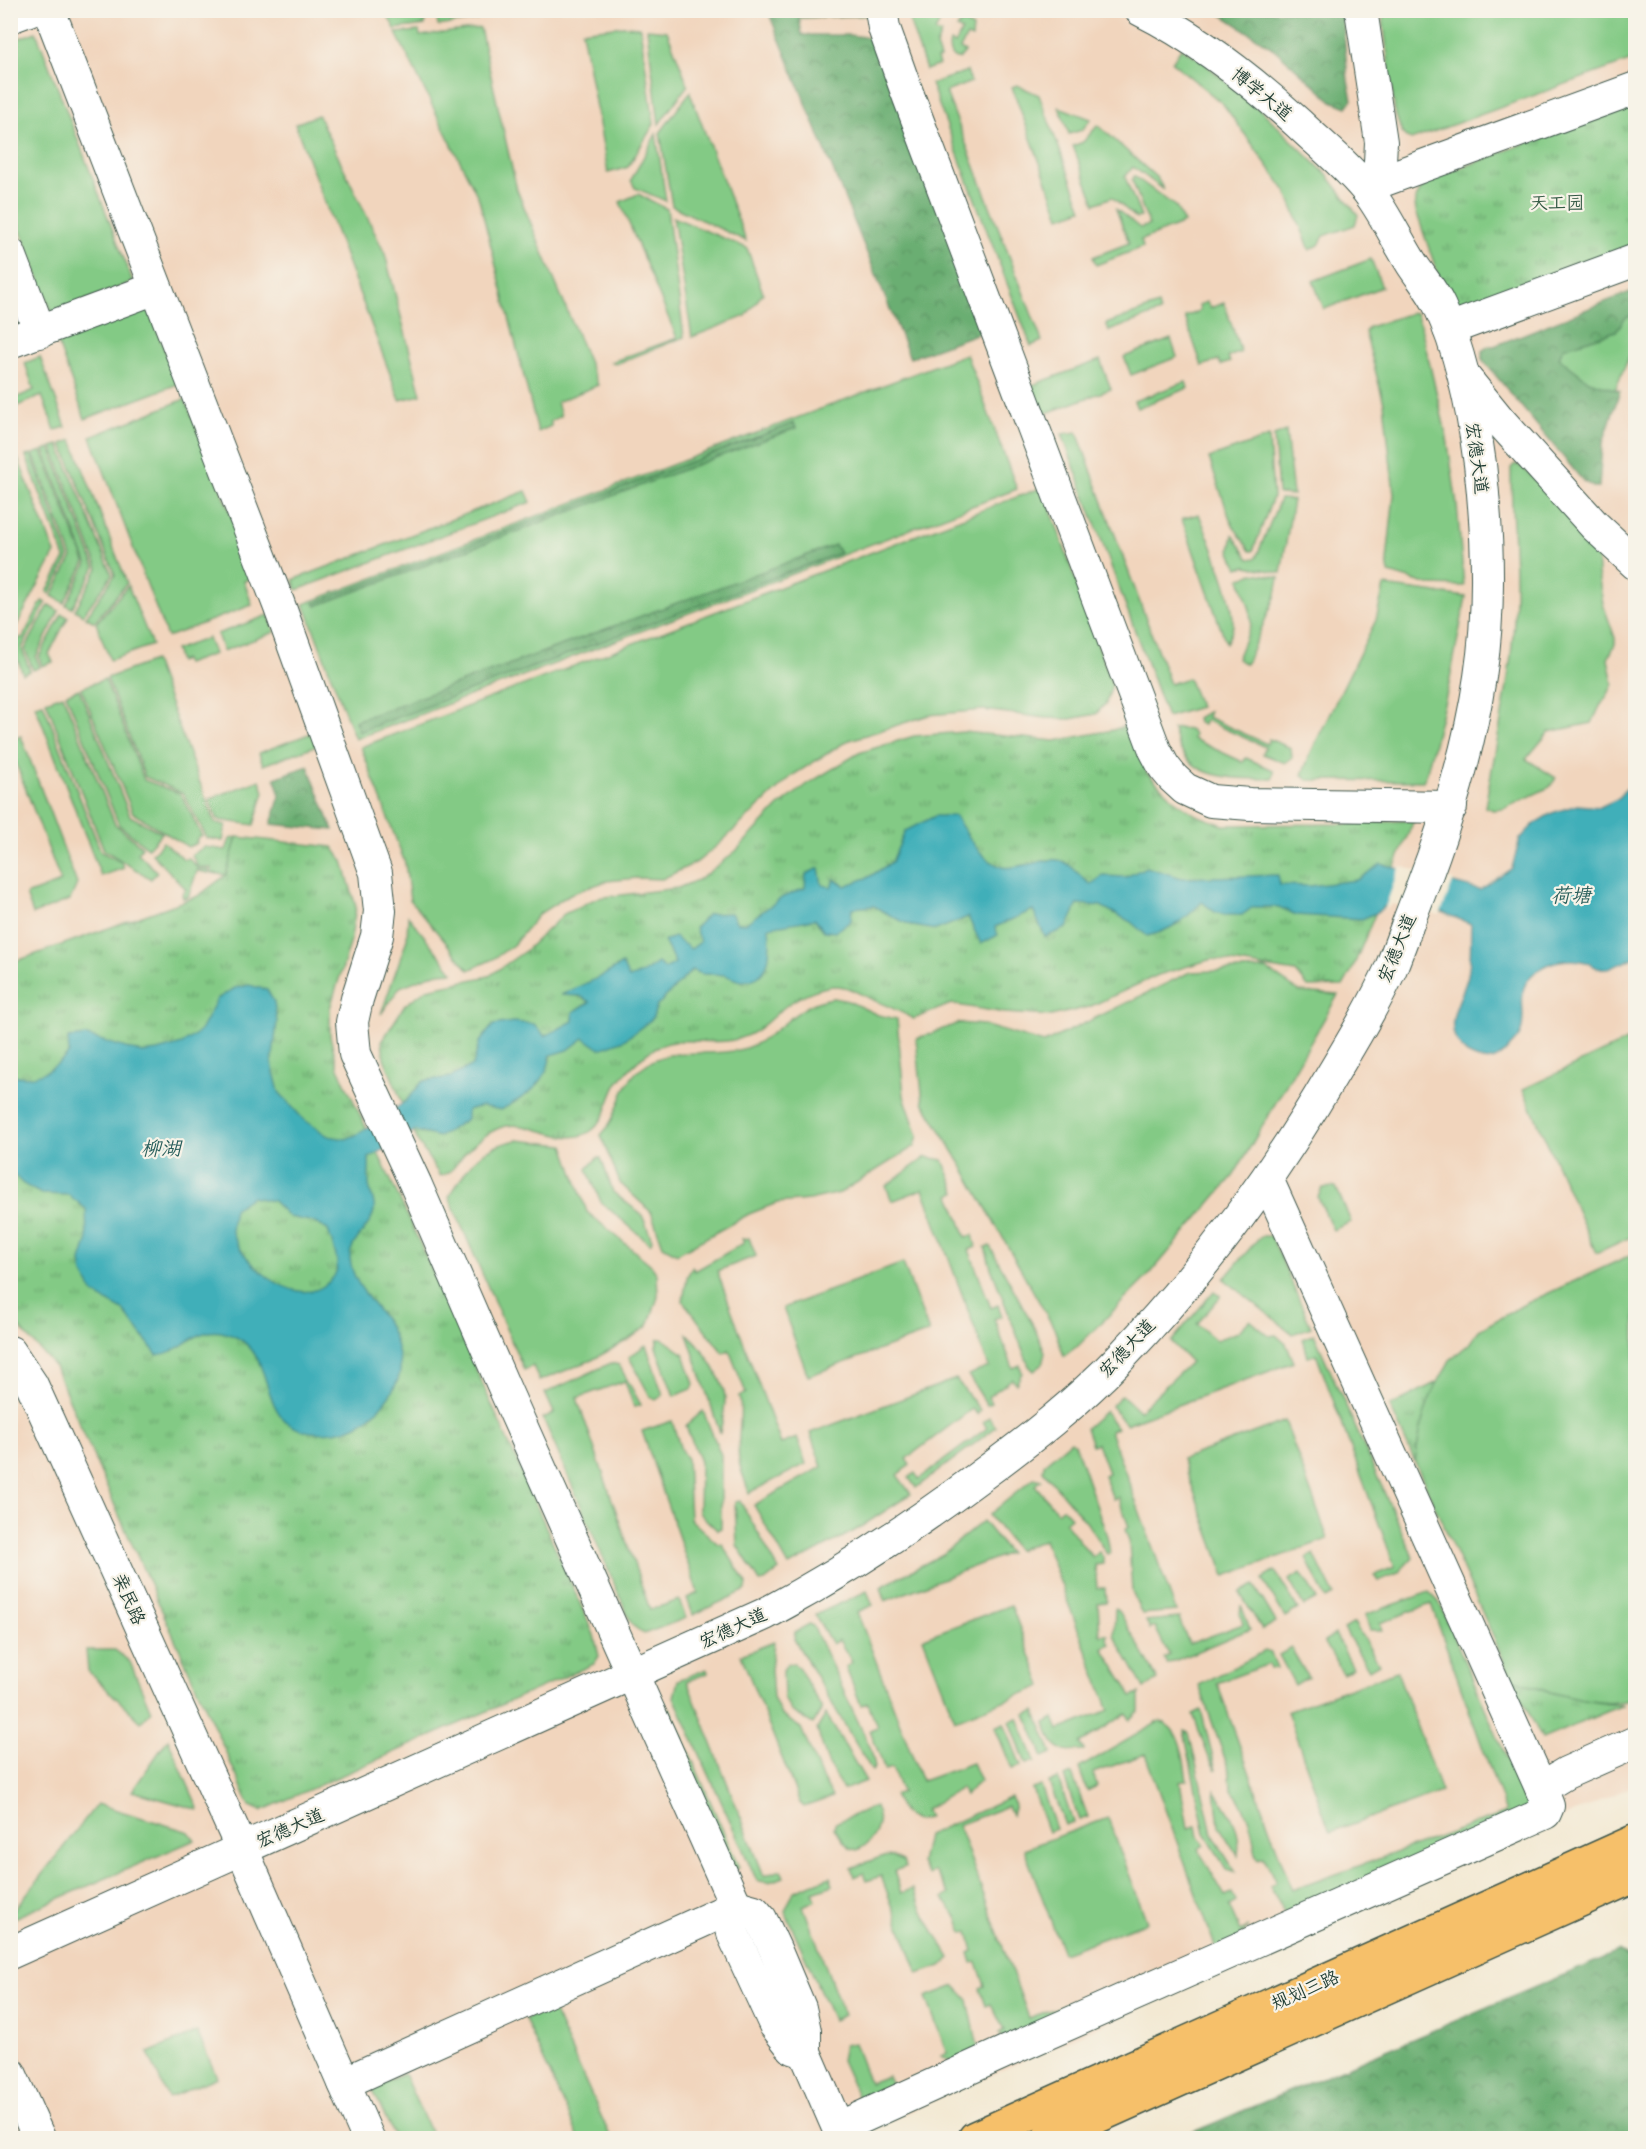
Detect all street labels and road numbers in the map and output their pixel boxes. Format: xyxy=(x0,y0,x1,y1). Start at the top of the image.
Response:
street label: 博学大道 xyxy=(1226,62,1298,126)
street label: 宏德大道 xyxy=(1460,421,1494,495)
street label: 宏德大道 xyxy=(1372,910,1422,986)
street label: 宏德大道 xyxy=(1094,1313,1160,1383)
street label: 亲民路 xyxy=(107,1569,151,1629)
street label: 宏德大道 xyxy=(695,1602,771,1654)
street label: 宏德大道 xyxy=(252,1802,328,1854)
street label: 规划三路 xyxy=(1267,1964,1343,2016)

